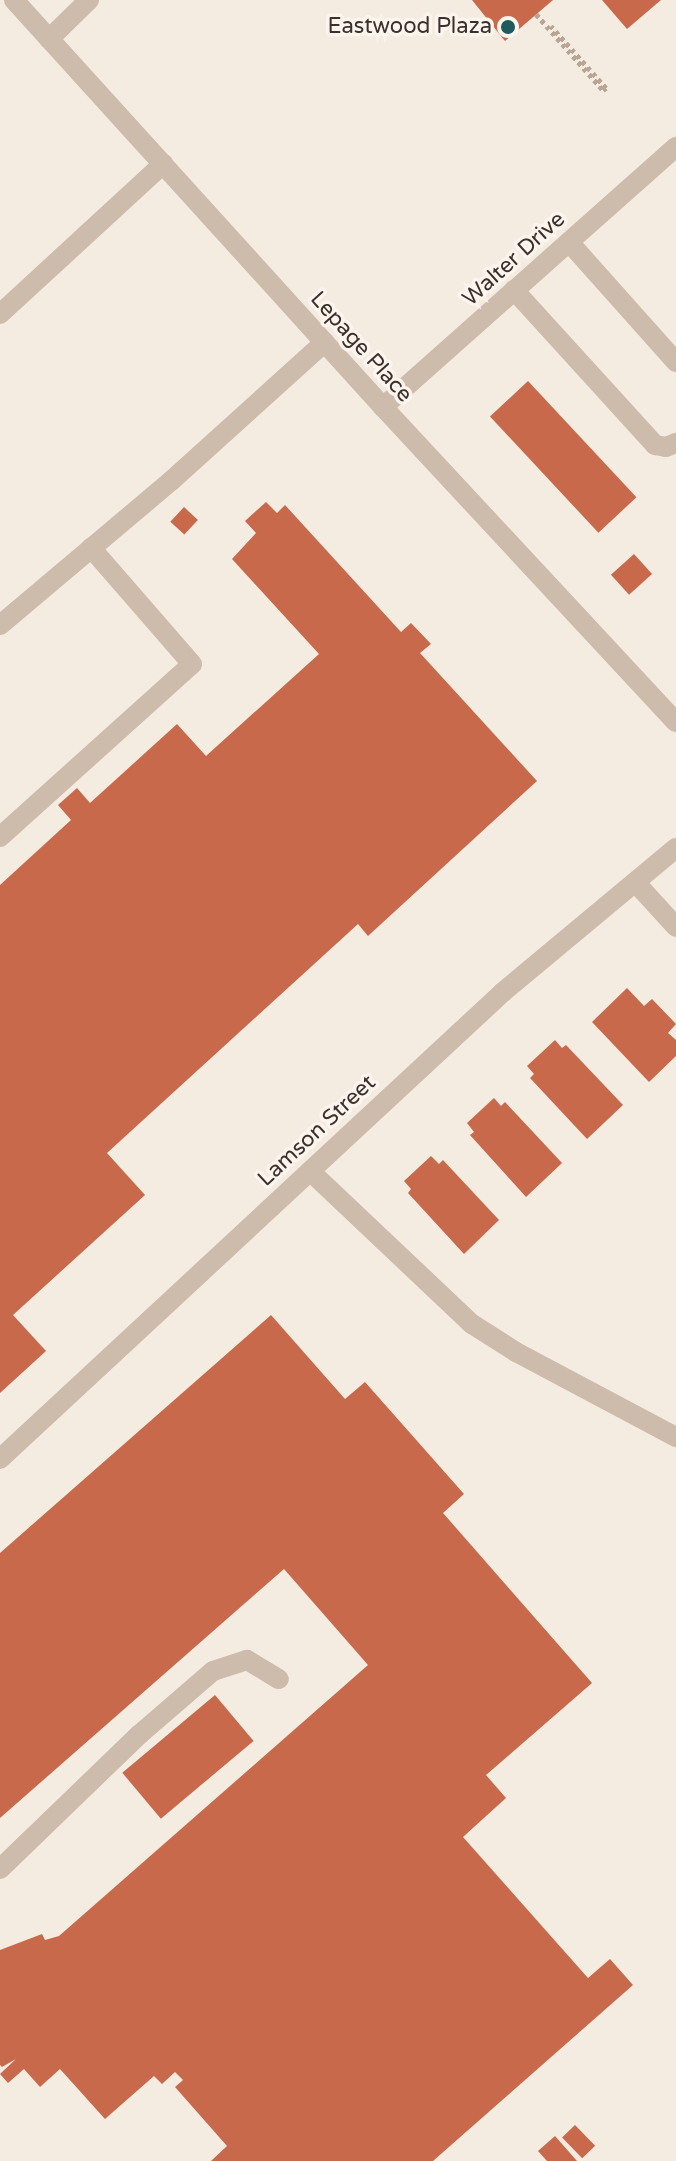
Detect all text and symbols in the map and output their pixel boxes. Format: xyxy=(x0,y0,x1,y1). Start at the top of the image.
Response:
place label: Eastwood Plaza xyxy=(328,14,492,40)
marker: Eastwood Plaza xyxy=(499,18,517,36)
street label: Walter Drive xyxy=(458,206,570,312)
street label: Lepage Place xyxy=(304,286,418,408)
street label: Lamson Street xyxy=(253,1070,381,1192)

